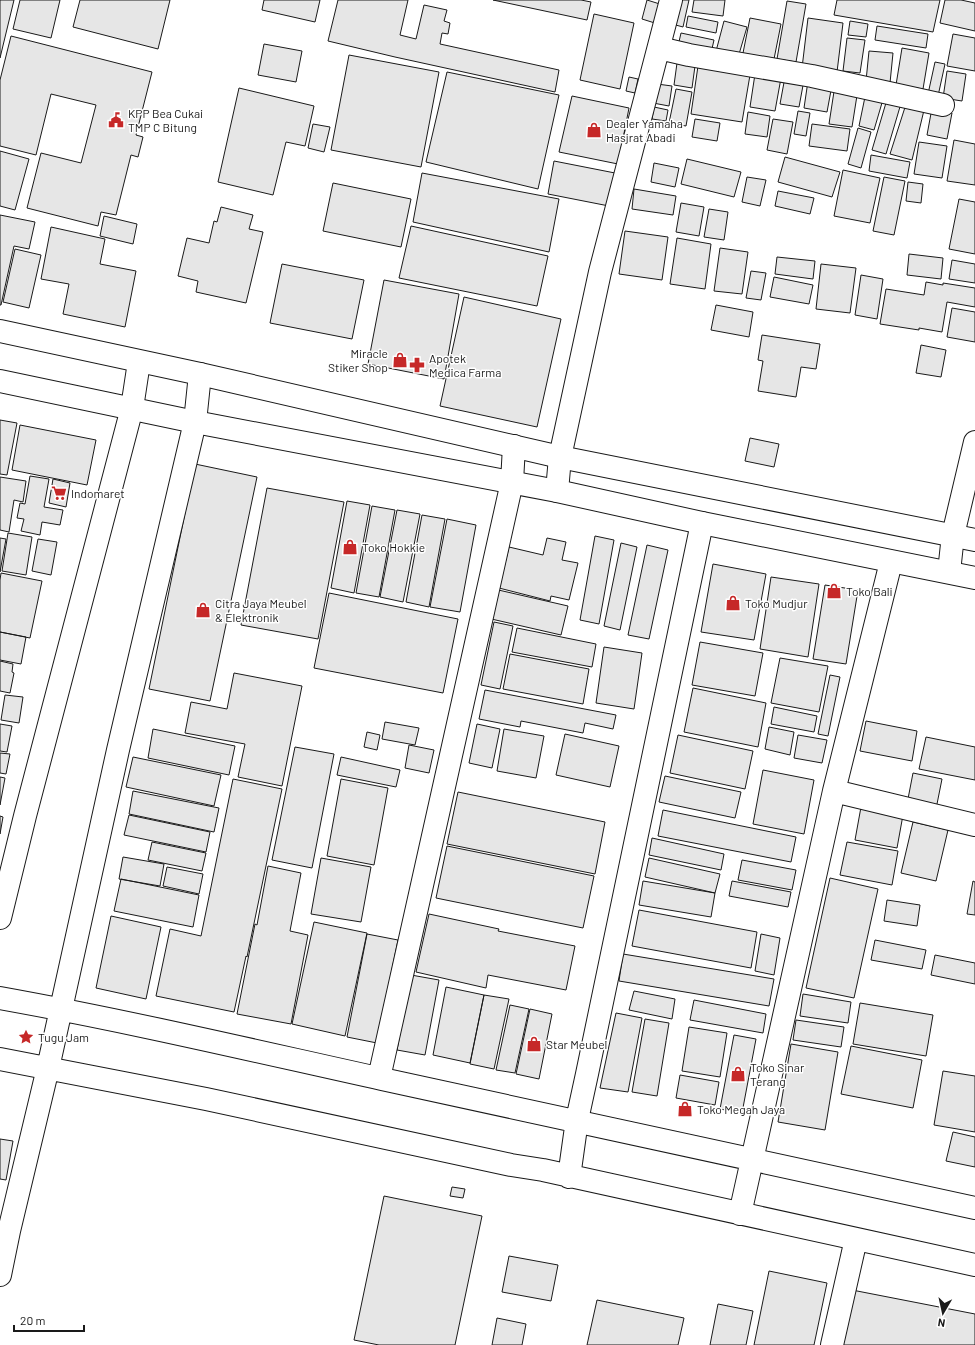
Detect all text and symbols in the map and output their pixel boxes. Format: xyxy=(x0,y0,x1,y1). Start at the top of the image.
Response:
place label: KPP Bea Cukai TMP C Bitung xyxy=(128,106,203,134)
public building icon: KPP Bea Cukai TMP C Bitung xyxy=(107,111,125,129)
place label: Dealer Yamaha Hasjrat Abadi xyxy=(606,116,683,144)
shop icon: Dealer Yamaha Hasjrat Abadi xyxy=(585,121,603,139)
place label: Miracle Stiker Shop xyxy=(328,346,388,374)
shop icon: Miracle Stiker Shop xyxy=(391,351,409,369)
place label: Apotek Medica Farma xyxy=(429,351,501,379)
pharmacy icon: Apotek Medica Farma xyxy=(408,356,426,374)
supermarket icon: Indomaret xyxy=(50,484,68,502)
place label: Indomaret xyxy=(71,486,125,500)
shop icon: Toko Hokkie xyxy=(341,538,359,556)
place label: Toko Hokkie xyxy=(362,540,425,554)
shop icon: Toko Bali xyxy=(825,582,843,600)
place label: Toko Bali xyxy=(846,584,893,598)
shop icon: Toko Mudjur xyxy=(724,594,742,612)
place label: Citra Jaya Meubel & Elektronik xyxy=(215,596,307,624)
place label: Toko Mudjur xyxy=(745,596,808,610)
shop icon: Citra Jaya Meubel & Elektronik xyxy=(194,601,212,619)
place icon: Tugu Jam xyxy=(17,1028,35,1046)
place label: Tugu Jam xyxy=(38,1030,89,1044)
shop icon: Star Meubel xyxy=(525,1035,543,1053)
place label: Star Meubel xyxy=(546,1037,607,1051)
place label: Toko Sinar Terang xyxy=(750,1060,805,1088)
shop icon: Toko Sinar Terang xyxy=(729,1065,747,1083)
shop icon: Toko Megah Jaya xyxy=(676,1100,694,1118)
place label: Toko Megah Jaya xyxy=(697,1102,785,1116)
north arrow xyxy=(923,1293,963,1333)
scale bar xyxy=(14,1307,84,1333)
text: 20 m xyxy=(20,1313,46,1327)
text: N xyxy=(937,1316,946,1330)

